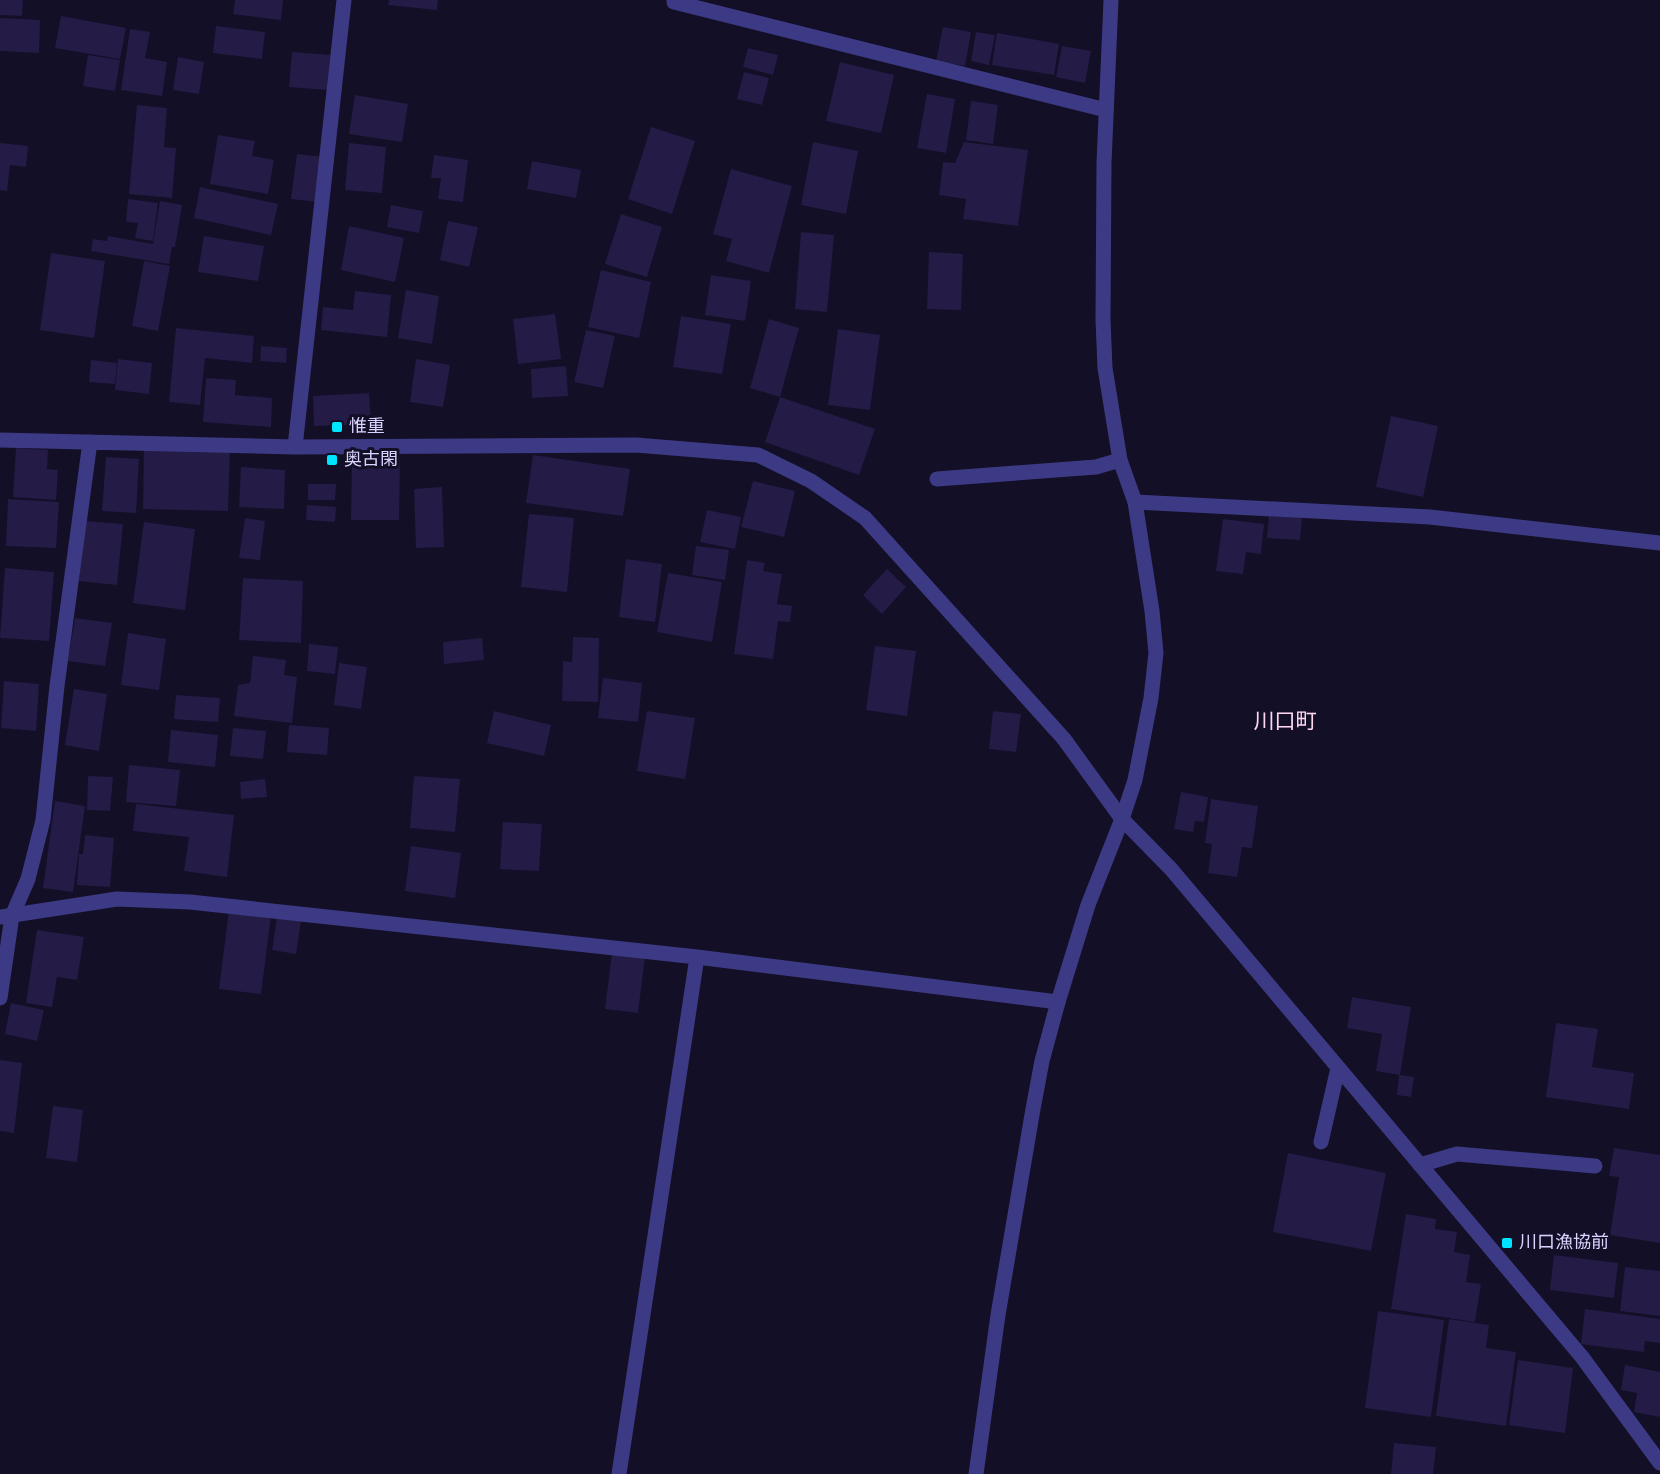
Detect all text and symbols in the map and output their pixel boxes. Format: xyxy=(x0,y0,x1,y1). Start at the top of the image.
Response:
place label: 惟重 xyxy=(349,416,385,436)
marker: 惟重 xyxy=(330,420,344,434)
place label: 奥古閑 xyxy=(344,450,398,469)
marker: 奥古閑 xyxy=(325,453,339,467)
district label: 川口町 xyxy=(1254,711,1317,732)
place label: 川口漁協前 xyxy=(1519,1232,1609,1252)
marker: 川口漁協前 xyxy=(1500,1236,1514,1250)

